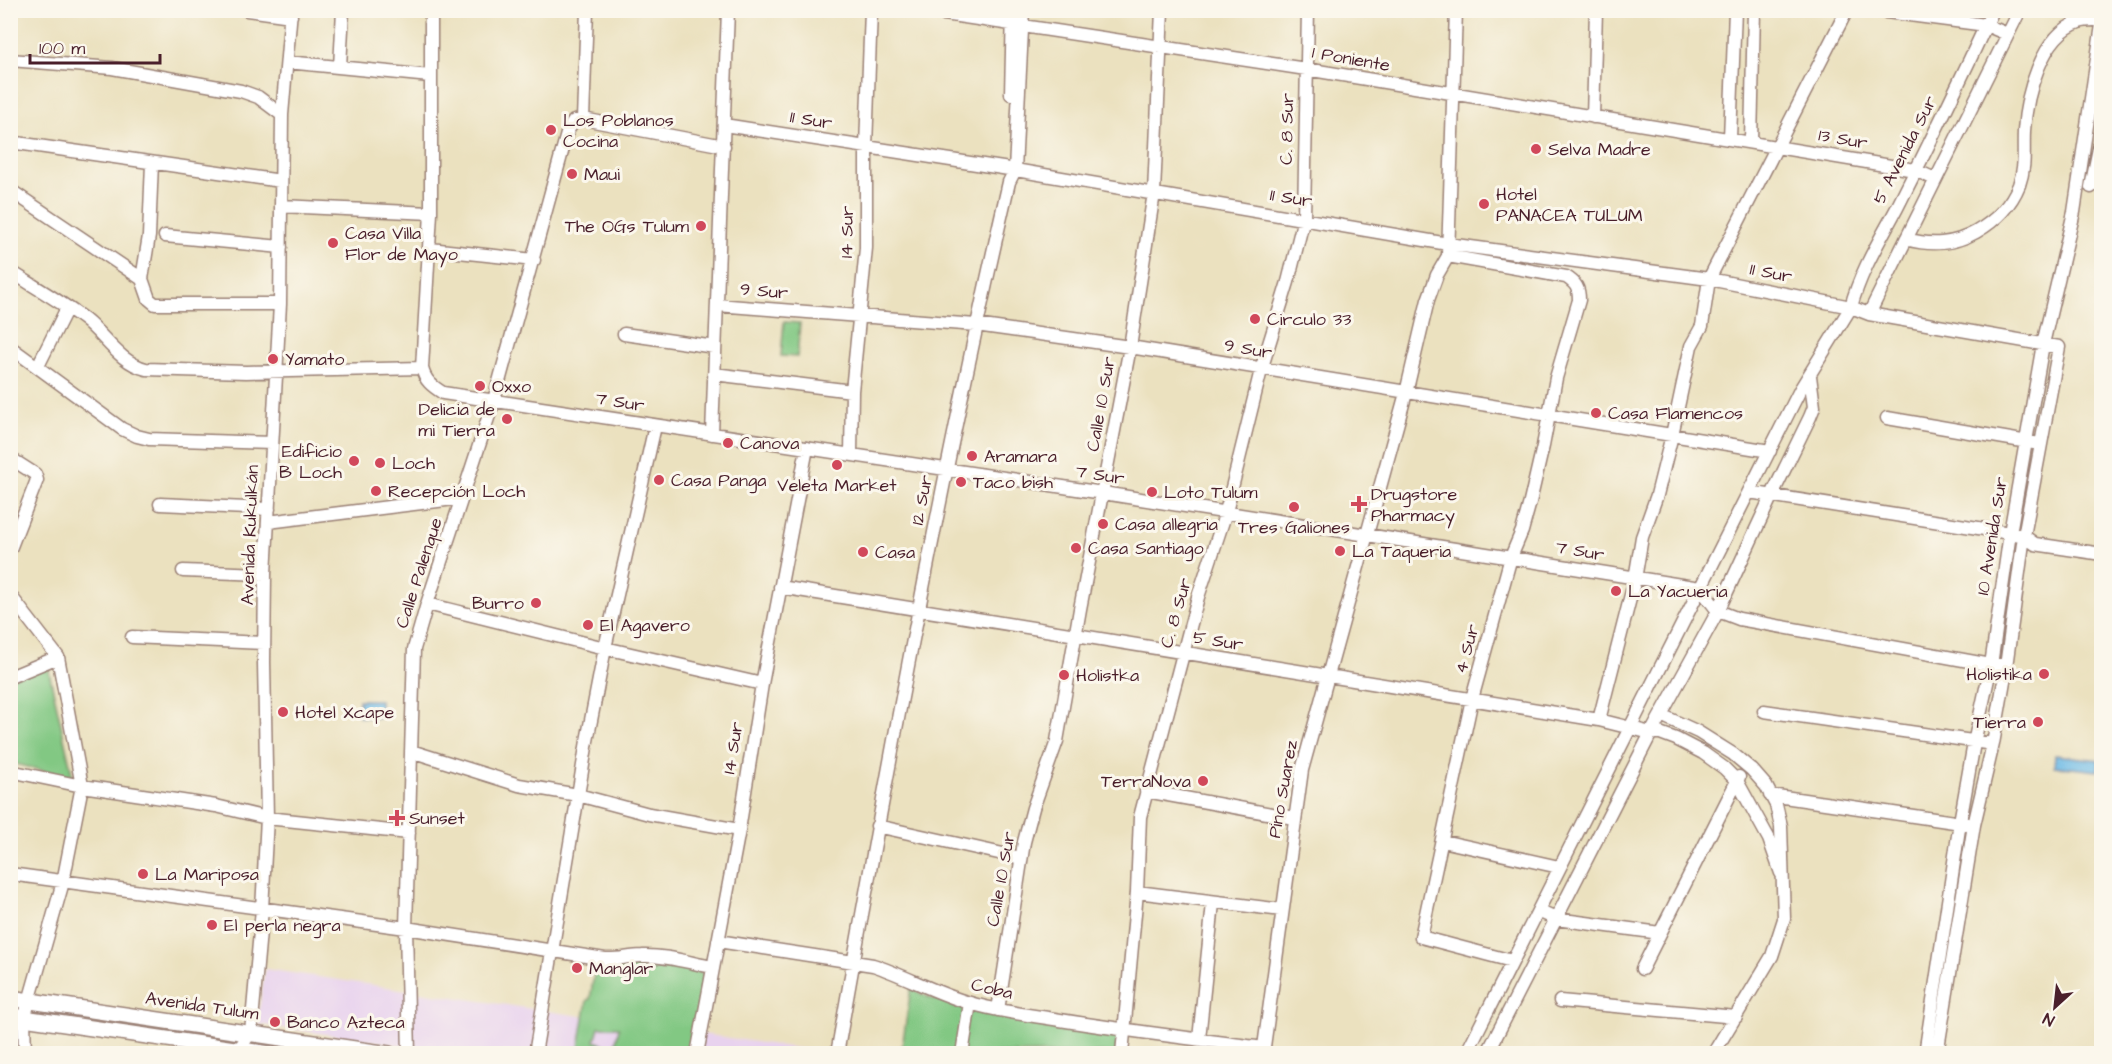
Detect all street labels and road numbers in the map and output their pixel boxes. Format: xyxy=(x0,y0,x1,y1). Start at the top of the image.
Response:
street label: 1 Poniente xyxy=(1310,40,1392,78)
street label: 5 Avenida Sur xyxy=(1867,91,1943,208)
street label: C. 8 Sur xyxy=(1274,93,1300,165)
street label: 11 Sur xyxy=(788,104,834,136)
street label: 13 Sur xyxy=(1817,122,1870,156)
street label: 11 Sur xyxy=(1268,182,1314,214)
street label: 14 Sur xyxy=(834,206,860,258)
street label: 11 Sur xyxy=(1748,257,1794,289)
street label: 9 Sur xyxy=(739,276,789,306)
street label: 9 Sur xyxy=(1222,333,1274,365)
street label: Calle 10 Sur xyxy=(1080,354,1122,453)
street label: 7 Sur xyxy=(594,386,646,418)
street label: 7 Sur xyxy=(1074,459,1126,491)
street label: Avenida Kukulkán xyxy=(235,465,265,605)
street label: 12 Sur xyxy=(905,473,939,527)
street label: 10 Avenida Sur xyxy=(1970,475,2014,597)
street label: Calle Palenque xyxy=(389,514,449,631)
street label: 7 Sur xyxy=(1554,534,1606,568)
street label: C. 8 Sur xyxy=(1154,575,1198,651)
street label: 4 Sur xyxy=(1448,622,1486,676)
street label: 5 Sur xyxy=(1191,625,1245,657)
street label: 14 Sur xyxy=(717,720,749,776)
street label: Pino Suarez xyxy=(1262,738,1304,840)
street label: Calle 10 Sur xyxy=(980,829,1022,928)
street label: Coba xyxy=(969,972,1015,1006)
street label: Avenida Tulum xyxy=(144,986,260,1026)

